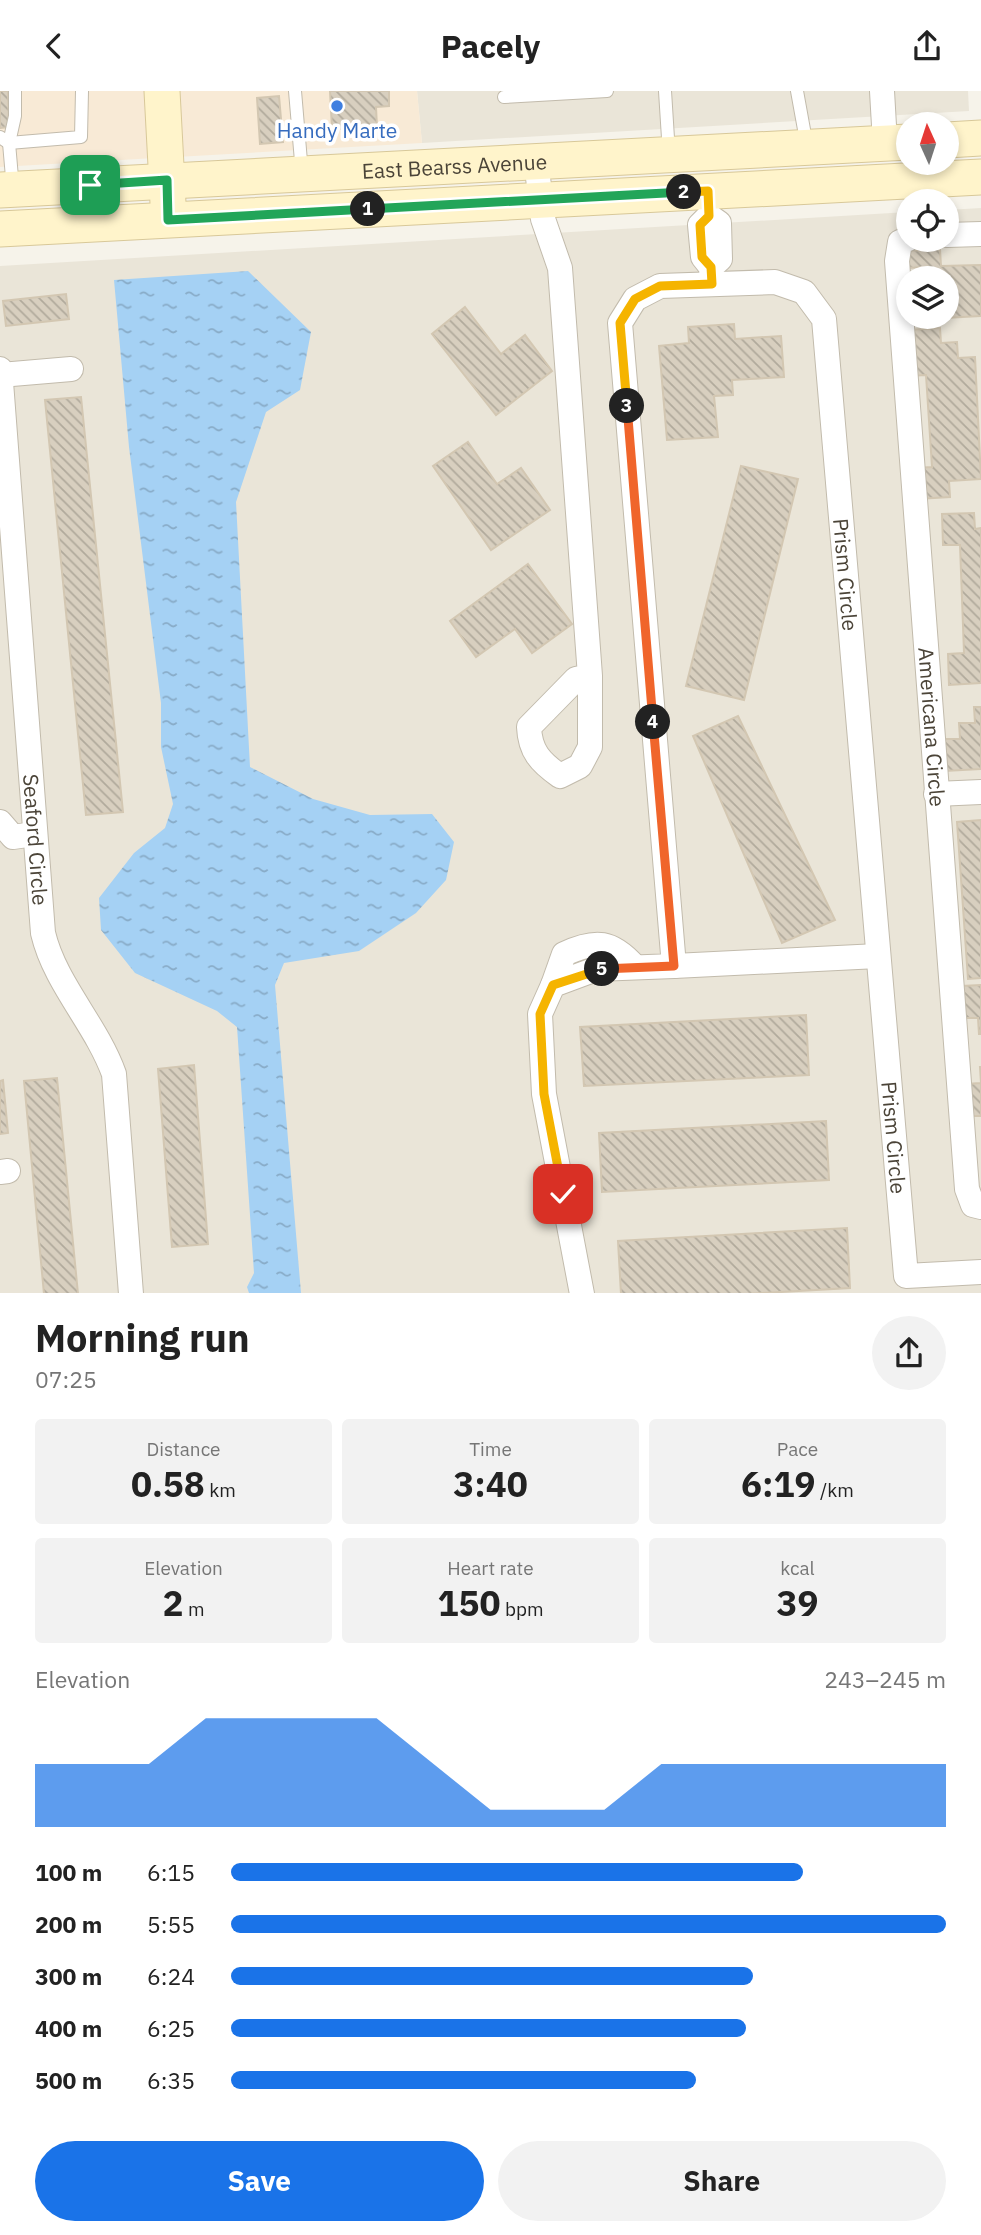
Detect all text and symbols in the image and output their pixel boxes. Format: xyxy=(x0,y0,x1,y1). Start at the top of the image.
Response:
text: Pacely xyxy=(441,25,540,67)
icon: back xyxy=(35,27,73,65)
icon: share xyxy=(908,27,946,65)
marker: Handy Marte xyxy=(329,98,345,114)
north arrow xyxy=(896,112,959,175)
map controls xyxy=(896,112,959,329)
place label: Handy Marte xyxy=(277,116,397,144)
street label: East Bearss Avenue xyxy=(361,147,548,185)
pin xyxy=(60,155,120,215)
icon: arrive xyxy=(71,166,109,204)
pin: 2 xyxy=(666,175,702,210)
text: 2 xyxy=(678,179,689,203)
button: locate xyxy=(896,189,959,252)
pin: 1 xyxy=(350,191,386,227)
text: 1 xyxy=(362,196,373,220)
button: layers xyxy=(896,266,959,329)
pin: 3 xyxy=(610,389,644,423)
text: 3 xyxy=(621,393,632,417)
street label: Prism Circle xyxy=(827,517,865,632)
street label: Americana Circle xyxy=(912,646,952,808)
pin: 4 xyxy=(636,705,670,739)
text: 4 xyxy=(647,709,658,733)
street label: Seaford Circle xyxy=(17,773,55,906)
pin: 5 xyxy=(584,951,620,987)
text: 5 xyxy=(596,956,607,980)
street label: Prism Circle xyxy=(875,1080,913,1195)
pin xyxy=(533,1164,593,1224)
icon: check xyxy=(544,1175,582,1213)
text: Morning run xyxy=(35,1313,250,1362)
button: share xyxy=(872,1316,946,1390)
text: 07:25 xyxy=(35,1364,97,1394)
text: Distance xyxy=(146,1437,221,1461)
text: Time xyxy=(469,1437,512,1461)
text: Pace xyxy=(777,1437,818,1461)
text: 0.58 xyxy=(131,1461,205,1507)
text: 3:40 xyxy=(453,1461,528,1507)
text: 6:19 xyxy=(741,1461,816,1507)
text: km xyxy=(205,1478,236,1502)
text: /km xyxy=(816,1478,854,1502)
text: Elevation xyxy=(144,1556,223,1580)
text: Heart rate xyxy=(447,1556,534,1580)
text: kcal xyxy=(780,1556,815,1580)
text: 2 xyxy=(162,1580,183,1626)
text: 150 xyxy=(437,1580,500,1626)
text: 39 xyxy=(776,1580,819,1626)
text: m xyxy=(183,1597,205,1621)
text: bpm xyxy=(500,1597,544,1621)
text: Elevation xyxy=(35,1664,130,1694)
text: 243–245 m xyxy=(824,1664,946,1694)
text: 100 m xyxy=(35,1857,102,1887)
text: 6:15 xyxy=(147,1857,195,1887)
text: 200 m xyxy=(35,1909,102,1939)
text: 5:55 xyxy=(147,1909,195,1939)
text: 300 m xyxy=(35,1961,102,1991)
text: 6:24 xyxy=(147,1961,195,1991)
text: 400 m xyxy=(35,2013,102,2043)
text: 6:25 xyxy=(147,2013,195,2043)
text: 500 m xyxy=(35,2065,102,2095)
text: 6:35 xyxy=(147,2065,195,2095)
button: Save xyxy=(35,2141,484,2221)
button: Share xyxy=(498,2141,946,2221)

